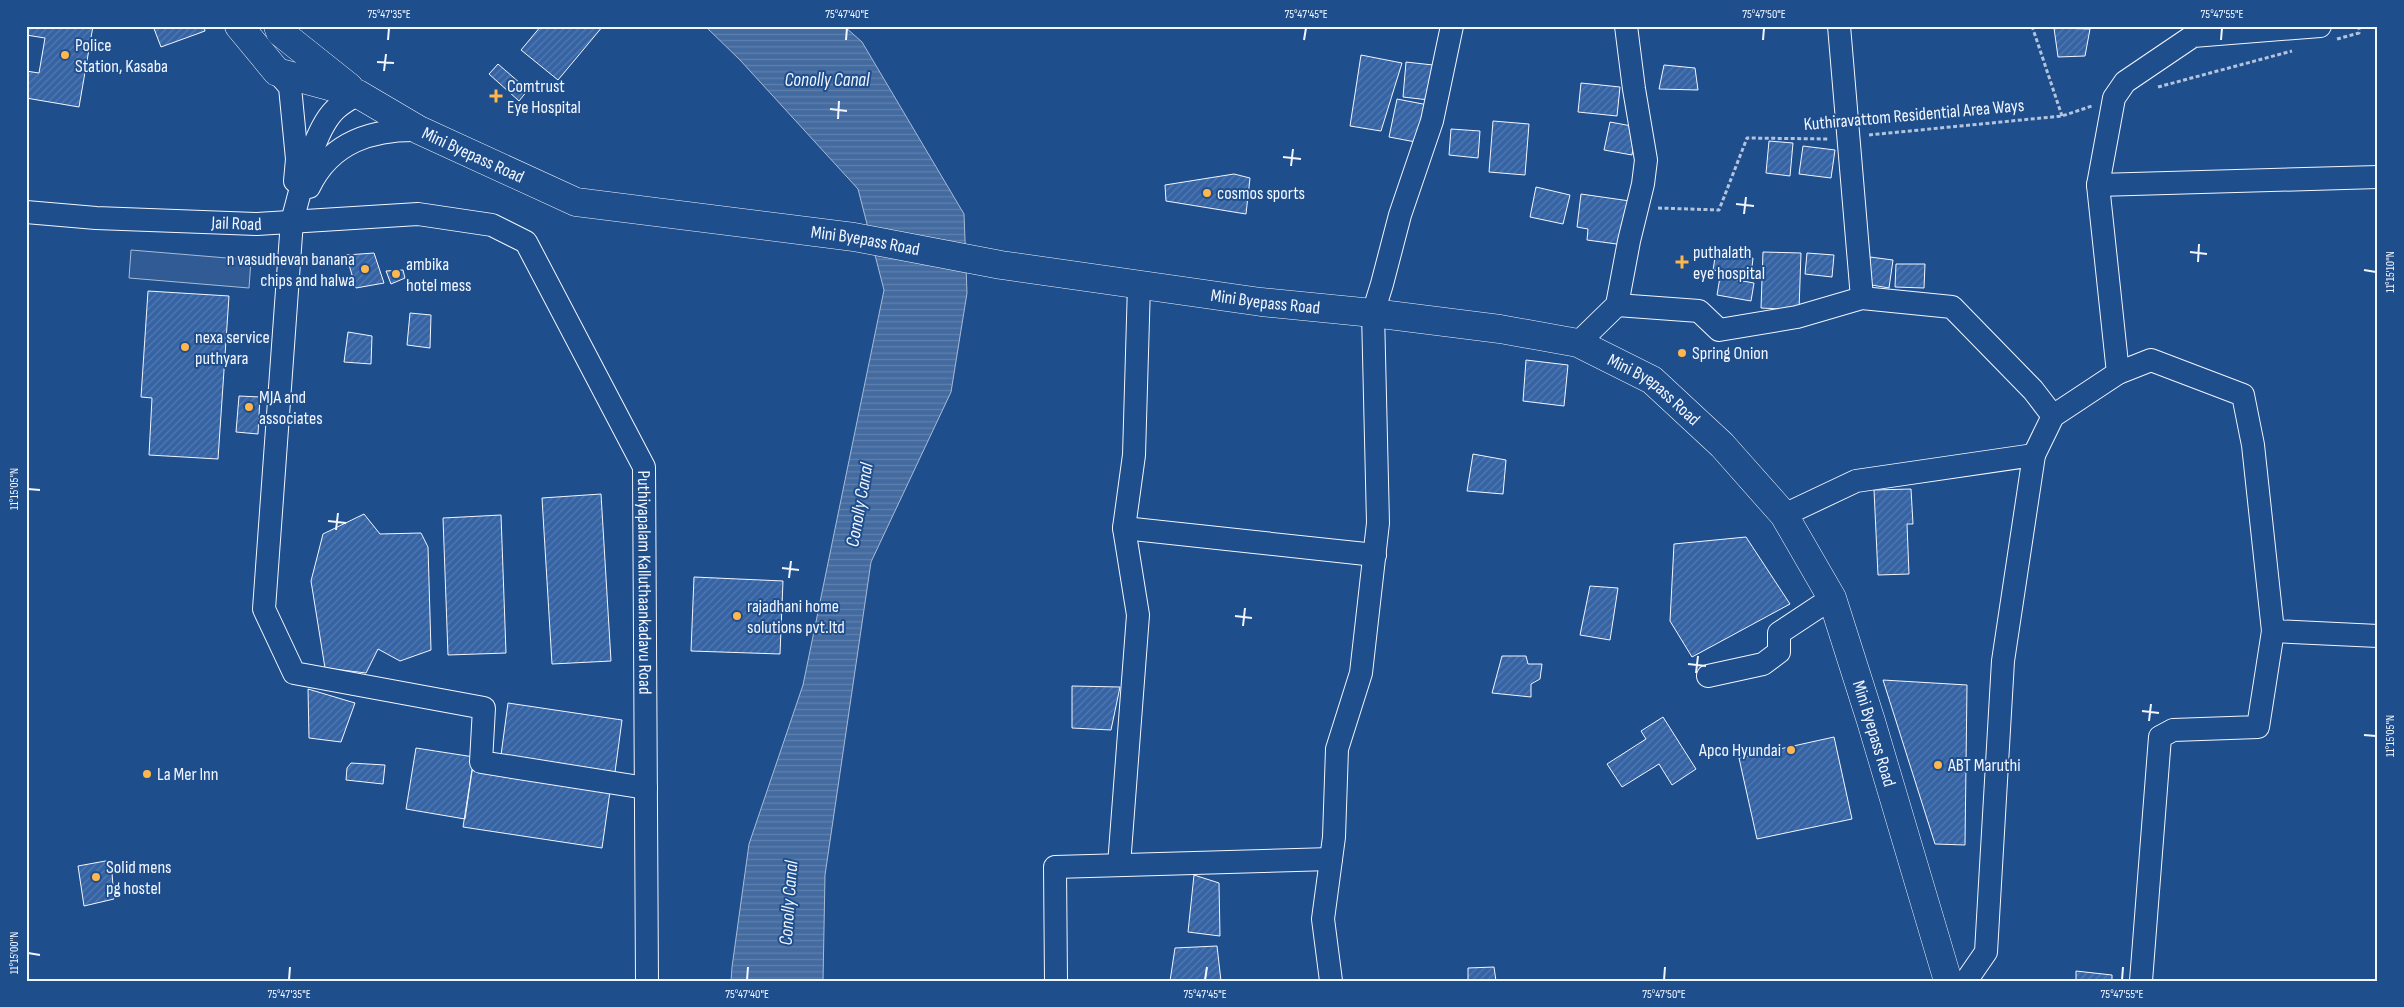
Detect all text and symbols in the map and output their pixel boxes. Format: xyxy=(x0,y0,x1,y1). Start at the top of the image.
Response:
text: 75°47'35"E xyxy=(367,7,411,22)
text: 75°47'40"E xyxy=(825,7,869,22)
text: 75°47'45"E xyxy=(1284,7,1328,22)
text: 75°47'50"E xyxy=(1742,7,1786,22)
text: 75°47'55"E xyxy=(2201,7,2244,22)
place label: Police Station, Kasaba xyxy=(75,35,168,77)
marker: Police Station, Kasaba xyxy=(59,49,71,61)
water label: Conolly Canal xyxy=(784,69,870,92)
place label: Comtrust Eye Hospital xyxy=(507,76,581,118)
marker: Comtrust Eye Hospital xyxy=(489,89,503,103)
street label: Kuthiravattom Residential Area Ways xyxy=(1803,95,2025,135)
street label: Mini Byepass Road xyxy=(419,122,527,187)
place label: cosmos sports xyxy=(1217,183,1305,204)
marker: cosmos sports xyxy=(1201,187,1213,199)
street label: Jail Road xyxy=(210,212,262,235)
street label: Mini Byepass Road xyxy=(810,221,921,260)
place label: puthalath eye hospital xyxy=(1693,242,1765,284)
place label: n vasudhevan banana chips and halwa xyxy=(227,249,355,291)
text: 11°15'10"N xyxy=(2383,251,2398,293)
place label: ambika hotel mess xyxy=(406,254,471,296)
marker: puthalath eye hospital xyxy=(1675,255,1689,269)
marker: n vasudhevan banana chips and halwa xyxy=(359,263,371,275)
marker: ambika hotel mess xyxy=(390,268,402,280)
street label: Mini Byepass Road xyxy=(1209,284,1321,318)
place label: nexa service puthyara xyxy=(195,327,270,369)
marker: nexa service puthyara xyxy=(179,341,191,353)
place label: Spring Onion xyxy=(1692,343,1769,364)
marker: Spring Onion xyxy=(1676,347,1688,359)
street label: Mini Byepass Road xyxy=(1604,349,1704,430)
place label: MJA and associates xyxy=(259,387,323,429)
marker: MJA and associates xyxy=(243,401,255,413)
water label: Conolly Canal xyxy=(841,461,879,549)
text: 11°15'05"N xyxy=(7,468,22,510)
street label: Puthiyapalam Kalluthaankadavu Road xyxy=(634,470,656,695)
place label: rajadhani home solutions pvt.ltd xyxy=(747,596,845,638)
marker: rajadhani home solutions pvt.ltd xyxy=(731,610,743,622)
street label: Mini Byepass Road xyxy=(1848,678,1900,789)
text: 11°15'05"N xyxy=(2383,715,2398,757)
place label: Apco Hyundai xyxy=(1698,740,1781,761)
marker: Apco Hyundai xyxy=(1785,744,1797,756)
place label: ABT Maruthi xyxy=(1947,755,2021,776)
marker: ABT Maruthi xyxy=(1932,759,1944,771)
place label: La Mer Inn xyxy=(157,764,218,785)
marker: La Mer Inn xyxy=(141,768,153,780)
place label: Solid mens pg hostel xyxy=(106,857,172,899)
water label: Conolly Canal xyxy=(775,859,803,946)
marker: Solid mens pg hostel xyxy=(90,871,102,883)
text: 11°15'00"N xyxy=(7,932,22,974)
text: 75°47'35"E xyxy=(267,987,311,1002)
text: 75°47'40"E xyxy=(725,987,769,1002)
text: 75°47'45"E xyxy=(1183,987,1227,1002)
text: 75°47'50"E xyxy=(1642,987,1686,1002)
text: 75°47'55"E xyxy=(2101,987,2144,1002)

